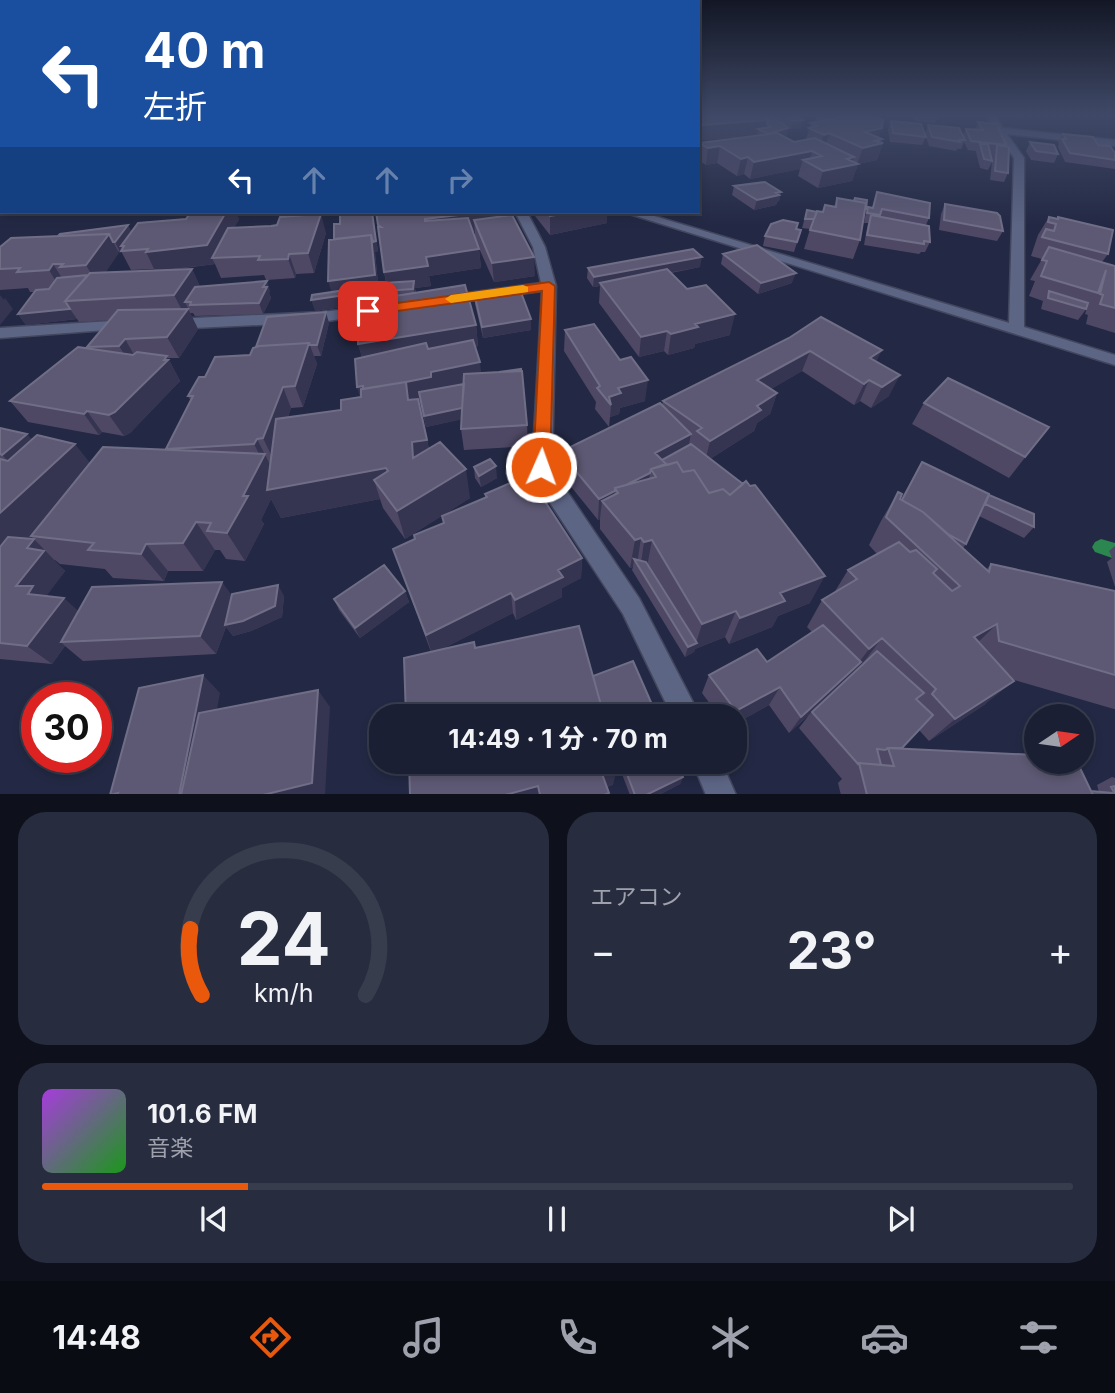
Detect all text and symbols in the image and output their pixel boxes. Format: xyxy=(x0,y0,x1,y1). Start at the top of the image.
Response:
text: 40 m xyxy=(143,21,266,80)
icon: left xyxy=(28,28,119,119)
text: 左折 xyxy=(143,87,207,126)
icon: left xyxy=(222,161,260,199)
icon: ahead xyxy=(295,161,333,199)
icon: ahead xyxy=(368,161,406,199)
icon: right xyxy=(441,161,479,199)
pin xyxy=(338,281,398,341)
icon: arrive xyxy=(349,292,387,330)
position arrow xyxy=(504,430,578,504)
speed limit sign: 30 xyxy=(21,682,112,773)
north arrow xyxy=(1024,704,1094,774)
map controls xyxy=(1024,704,1094,774)
text: 14:49 · 1 分 · 70 m xyxy=(448,723,668,754)
text: エアコン xyxy=(591,883,683,911)
text: 24 xyxy=(236,894,330,983)
text: 23° xyxy=(787,919,877,982)
text: − xyxy=(591,928,616,974)
text: + xyxy=(1048,928,1073,974)
text: km/h xyxy=(254,977,313,1007)
text: 101.6 FM xyxy=(147,1098,257,1129)
text: 音楽 xyxy=(147,1134,193,1162)
icon: previous xyxy=(195,1200,233,1238)
icon: pause xyxy=(538,1200,576,1238)
icon: next xyxy=(882,1200,920,1238)
icon: directions xyxy=(246,1313,295,1362)
icon: music xyxy=(399,1313,448,1362)
icon: phone xyxy=(553,1313,602,1362)
icon: climate xyxy=(706,1313,755,1362)
icon: car xyxy=(860,1313,909,1362)
icon: filters xyxy=(1014,1313,1063,1362)
text: 14:48 xyxy=(52,1318,141,1357)

